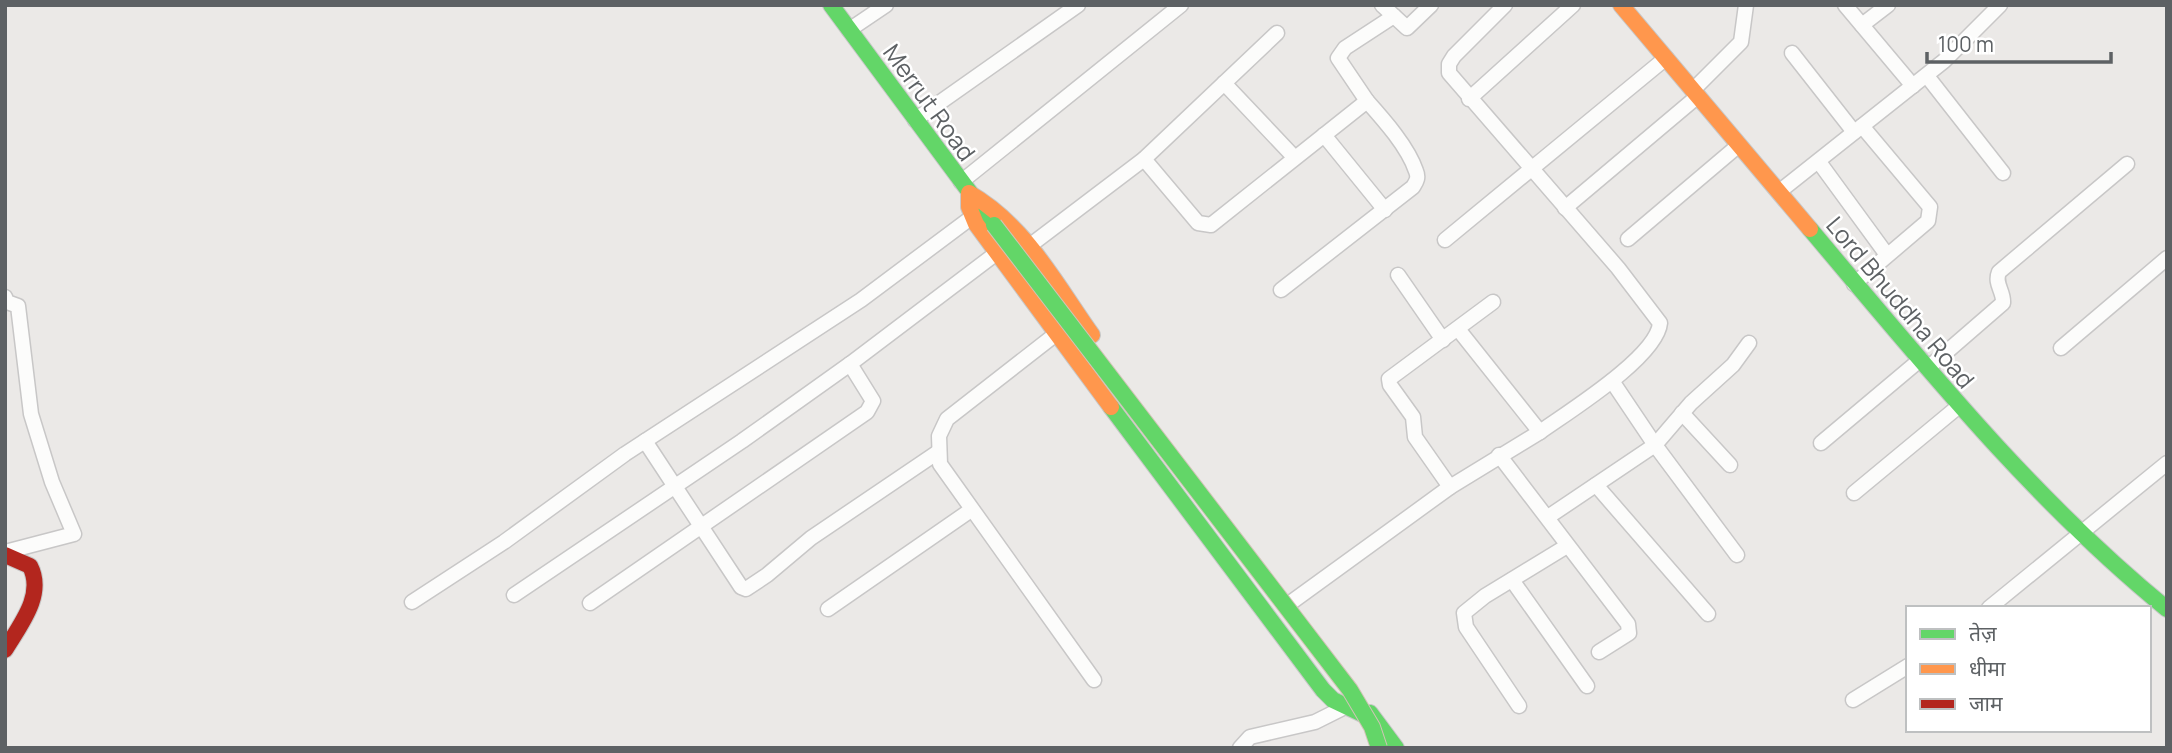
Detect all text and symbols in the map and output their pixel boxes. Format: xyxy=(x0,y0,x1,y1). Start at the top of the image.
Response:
scale bar xyxy=(1927,21,2111,65)
text: 100 m xyxy=(1938,30,1994,58)
street label: Merrut Road xyxy=(876,37,984,167)
street label: Lord Bhuddha Road xyxy=(1819,209,1983,395)
legend xyxy=(1906,606,2151,732)
text: तेज़ xyxy=(1969,619,1997,647)
text: धीमा xyxy=(1969,654,2006,682)
text: जाम xyxy=(1969,689,2003,717)

